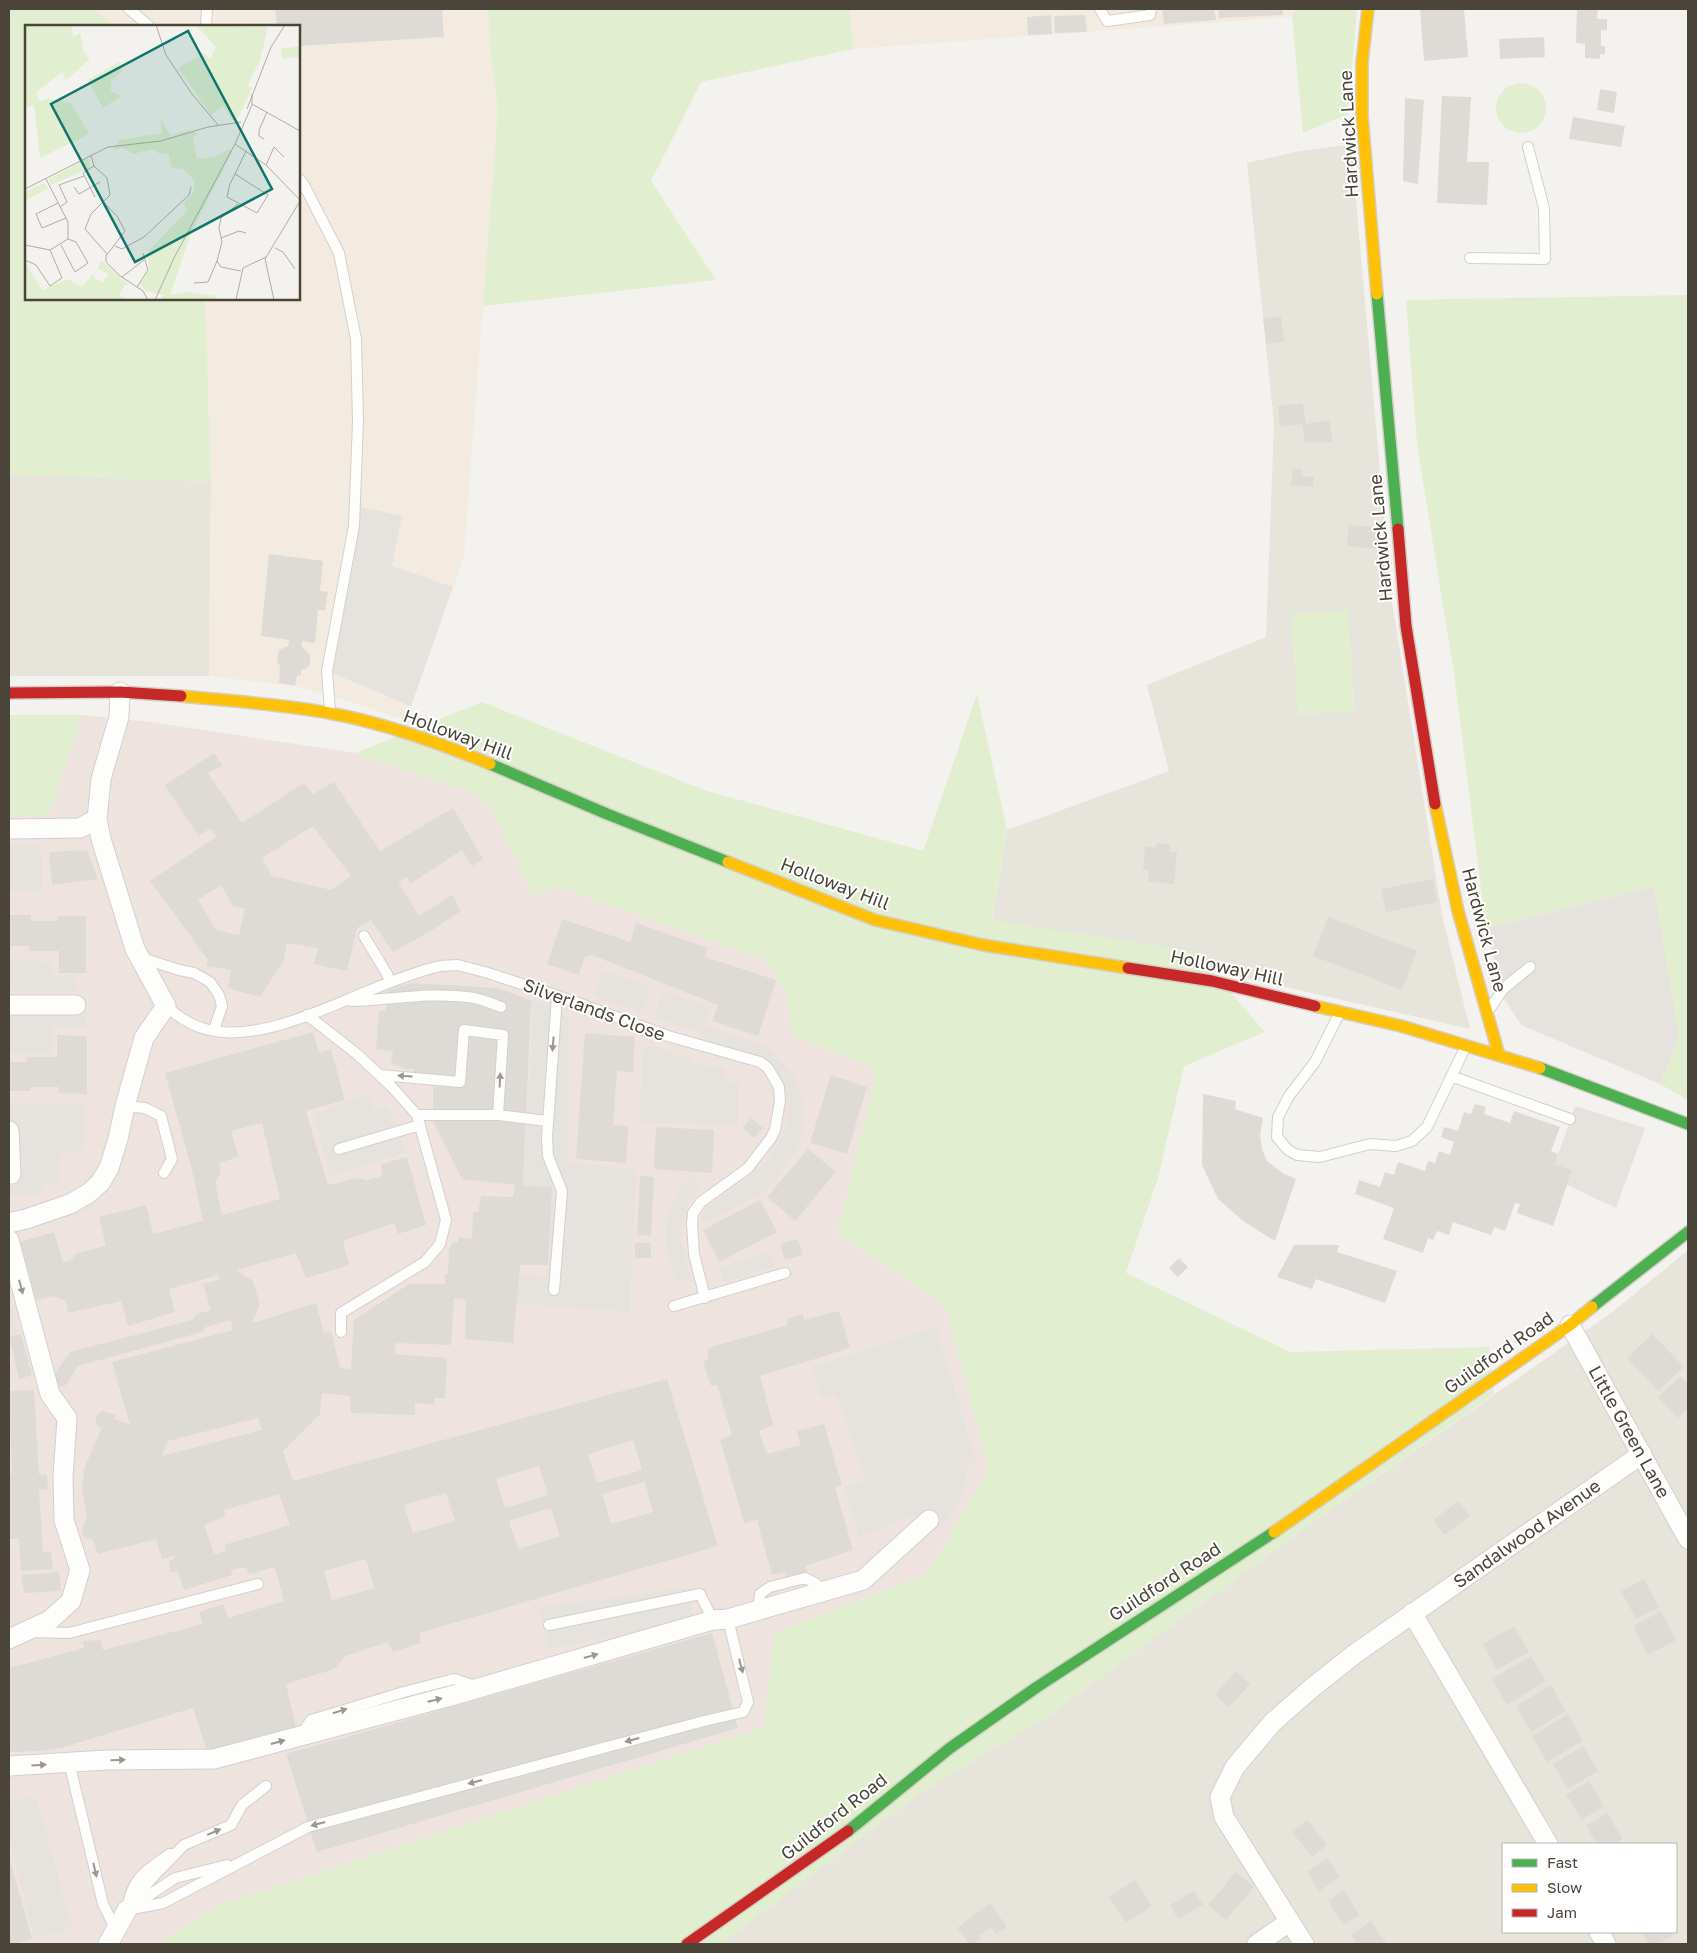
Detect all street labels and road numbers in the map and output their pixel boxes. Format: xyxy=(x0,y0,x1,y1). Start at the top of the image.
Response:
street label: Hardwick Lane xyxy=(1334,70,1362,198)
street label: Hardwick Lane xyxy=(1363,473,1397,603)
street label: Holloway Hill xyxy=(401,704,516,764)
street label: Holloway Hill xyxy=(778,852,893,914)
street label: Hardwick Lane xyxy=(1458,865,1512,994)
street label: Holloway Hill xyxy=(1169,944,1286,990)
street label: Silverlands Close xyxy=(520,973,668,1045)
street label: Guildford Road xyxy=(1439,1306,1557,1398)
street label: Little Green Lane xyxy=(1584,1361,1675,1502)
street label: Sandalwood Avenue xyxy=(1449,1474,1604,1592)
street label: Guildford Road xyxy=(1104,1537,1224,1625)
street label: Guildford Road xyxy=(776,1768,891,1865)

